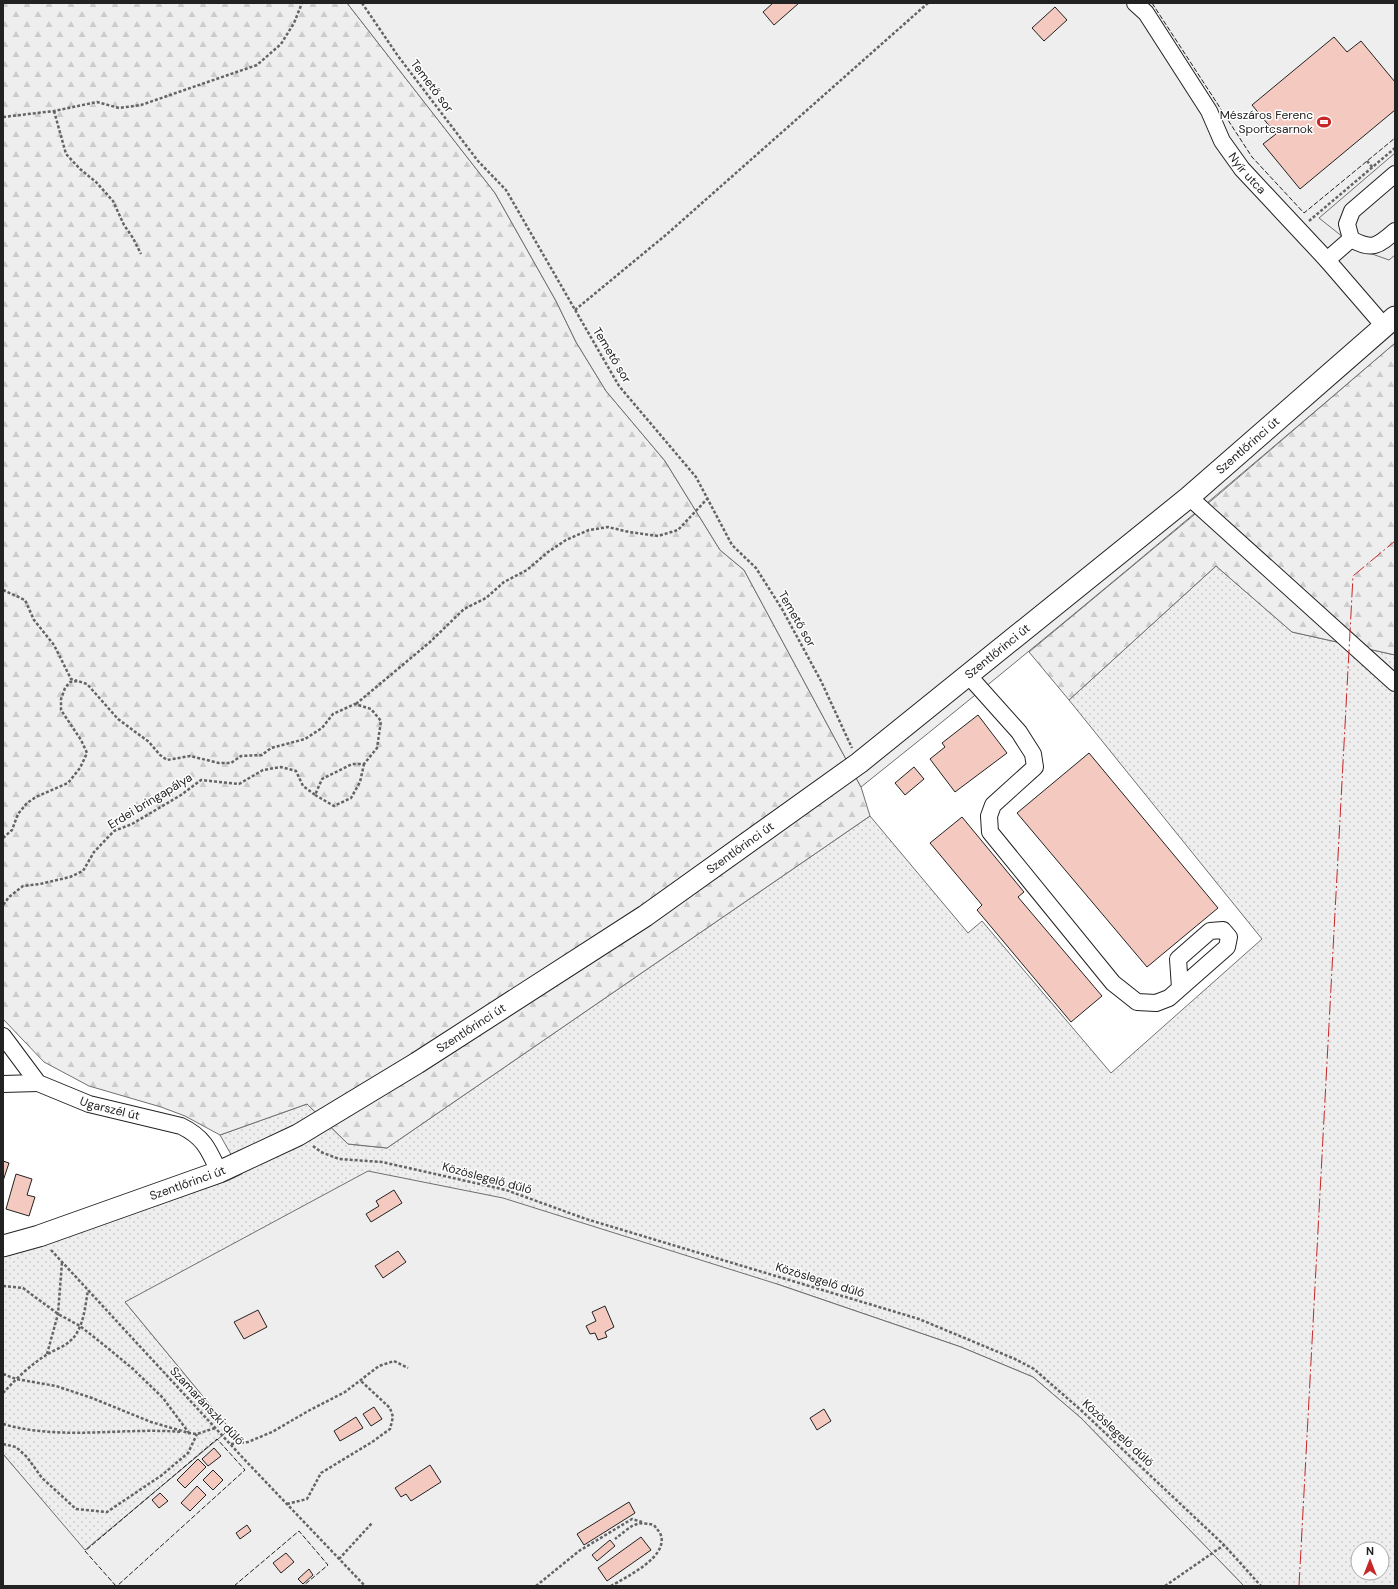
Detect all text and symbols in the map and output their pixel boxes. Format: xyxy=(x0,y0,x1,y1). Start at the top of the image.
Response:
street label: Temető sor xyxy=(407,56,457,116)
place label: Mészáros Ferenc Sportcsarnok xyxy=(1220,107,1313,137)
sports icon: Mészáros Ferenc Sportcsarnok xyxy=(1316,114,1332,130)
street label: Nyír utca xyxy=(1225,149,1269,198)
street label: Temető sor xyxy=(589,324,635,386)
street label: Szentlőrinci út xyxy=(1213,413,1283,478)
street label: Temető sor xyxy=(775,588,820,650)
street label: Szentlőrinci út xyxy=(962,620,1034,683)
street label: Erdei bringapálya xyxy=(105,769,195,833)
street label: Szentlőrinci út xyxy=(703,818,777,878)
street label: Szentlőrinci út xyxy=(433,1000,509,1056)
street label: Ugarszél út xyxy=(77,1093,142,1124)
street label: Közöslegelő dűlő xyxy=(440,1158,534,1198)
street label: Szentlőrinci út xyxy=(147,1162,228,1204)
street label: Közöslegelő dűlő xyxy=(774,1259,866,1301)
street label: Szamaránszki dűlő xyxy=(166,1363,248,1449)
street label: Közöslegelő dűlő xyxy=(1079,1396,1157,1470)
north arrow xyxy=(1350,1541,1390,1581)
text: N xyxy=(1366,1544,1374,1558)

